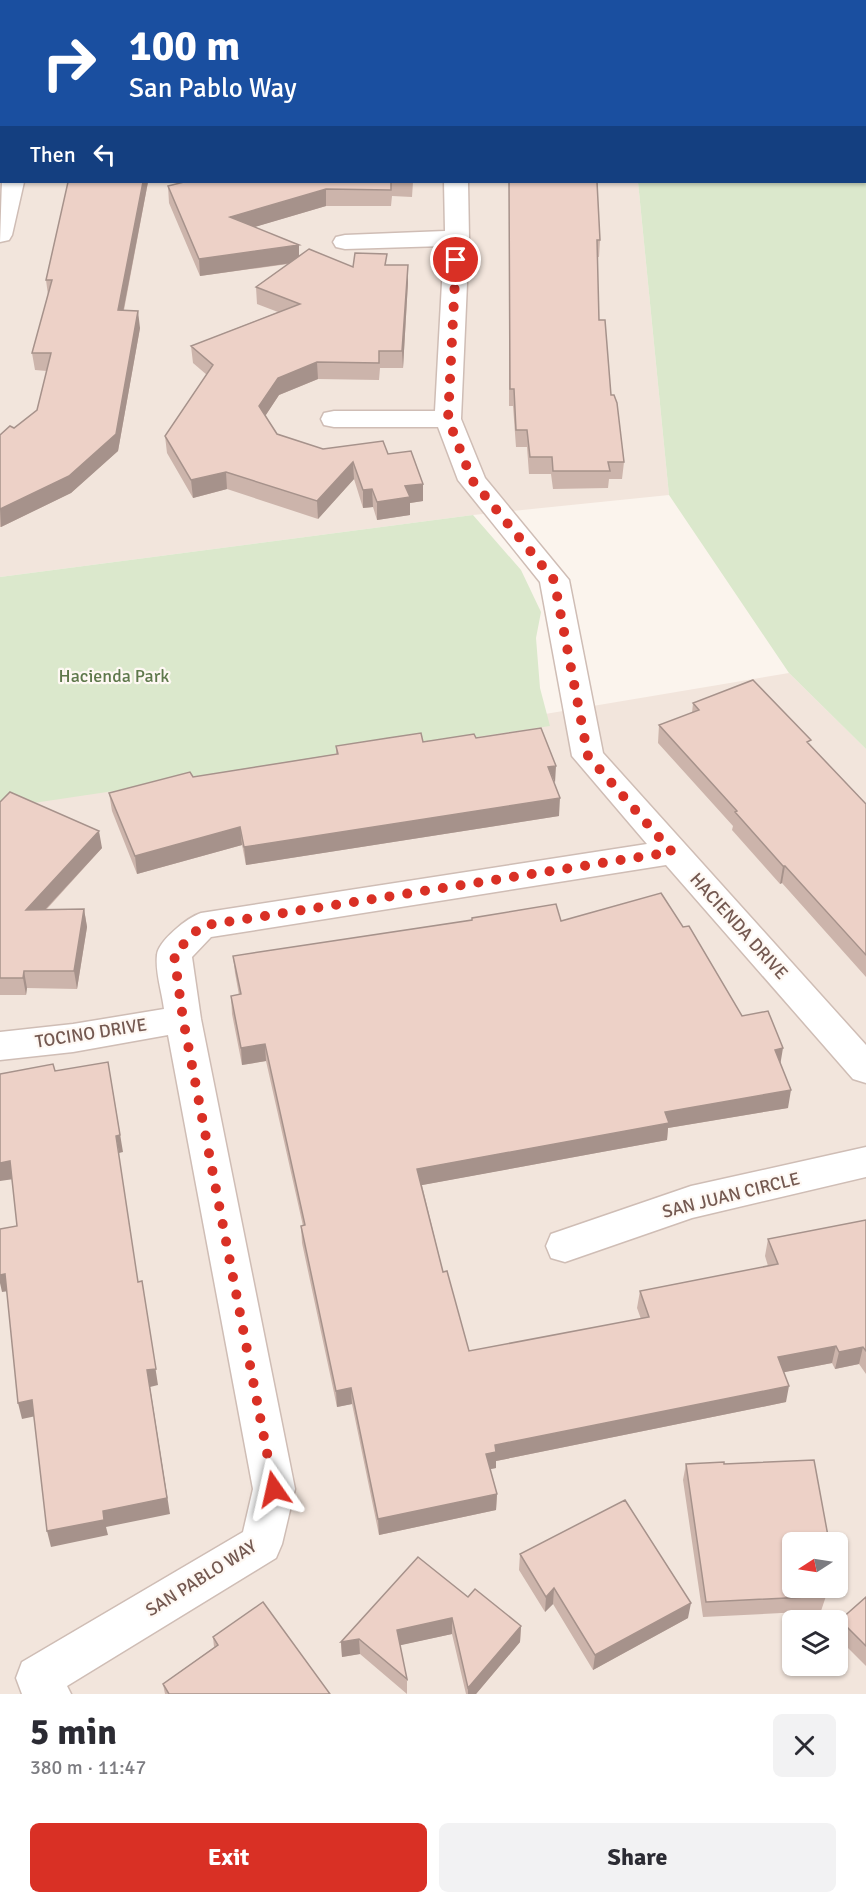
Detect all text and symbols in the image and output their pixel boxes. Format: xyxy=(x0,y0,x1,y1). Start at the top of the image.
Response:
text: 100 m xyxy=(129,21,240,72)
icon: right xyxy=(30,24,108,102)
text: San Pablo Way xyxy=(129,72,297,105)
icon: left xyxy=(88,138,121,171)
text: Then xyxy=(30,141,76,168)
pin xyxy=(430,234,481,285)
icon: arrive xyxy=(439,243,472,276)
park label: Hacienda Park xyxy=(59,665,169,687)
street label: HACIENDA DRIVE xyxy=(685,868,793,984)
street label: TOCINO DRIVE xyxy=(34,1013,148,1053)
street label: SAN JUAN CIRCLE xyxy=(660,1167,802,1223)
position arrow xyxy=(242,1457,306,1521)
north arrow xyxy=(782,1532,848,1598)
map controls xyxy=(782,1532,848,1676)
street label: SAN PABLO WAY xyxy=(141,1535,261,1621)
button: layers xyxy=(782,1610,848,1676)
text: 5 min xyxy=(30,1710,117,1755)
button: close xyxy=(773,1714,836,1777)
text: 380 m · 11:47 xyxy=(30,1755,146,1780)
button: Exit xyxy=(30,1823,427,1892)
button: Share xyxy=(439,1823,836,1892)

